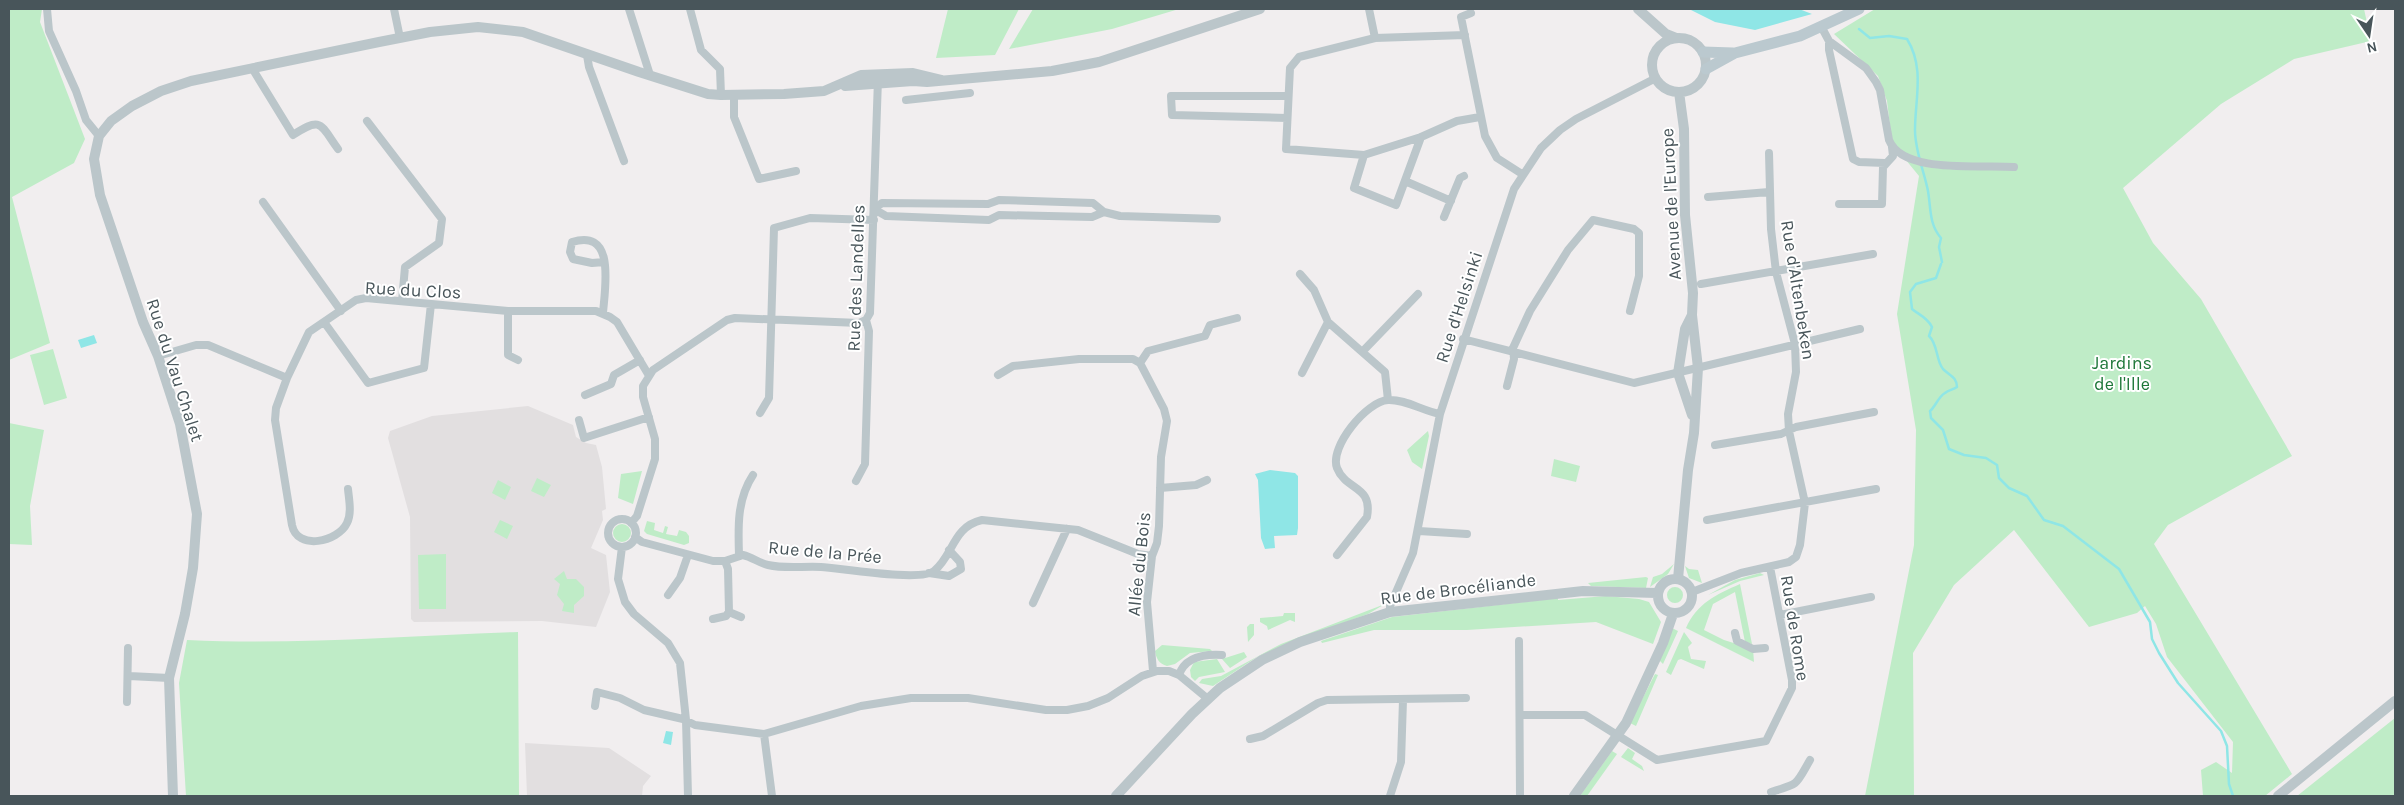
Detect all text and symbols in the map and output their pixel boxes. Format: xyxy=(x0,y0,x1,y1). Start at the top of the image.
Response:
north arrow xyxy=(2344,10,2394,60)
text: N xyxy=(2365,38,2379,57)
street label: Avenue de l'Europe xyxy=(1656,127,1686,281)
street label: Rue des Landelles xyxy=(842,204,870,352)
street label: Rue d'Altenbeken xyxy=(1776,219,1820,361)
street label: Rue d'Helsinki xyxy=(1431,248,1487,366)
street label: Rue du Clos xyxy=(364,276,462,304)
street label: Rue du Vau Chalet xyxy=(142,296,209,444)
park label: Jardins de l'Ille xyxy=(2092,352,2152,395)
street label: Allée du Bois xyxy=(1123,511,1155,617)
street label: Rue de la Prée xyxy=(767,536,883,568)
street label: Rue de Brocéliande xyxy=(1379,569,1537,609)
street label: Rue de Rome xyxy=(1776,574,1814,682)

